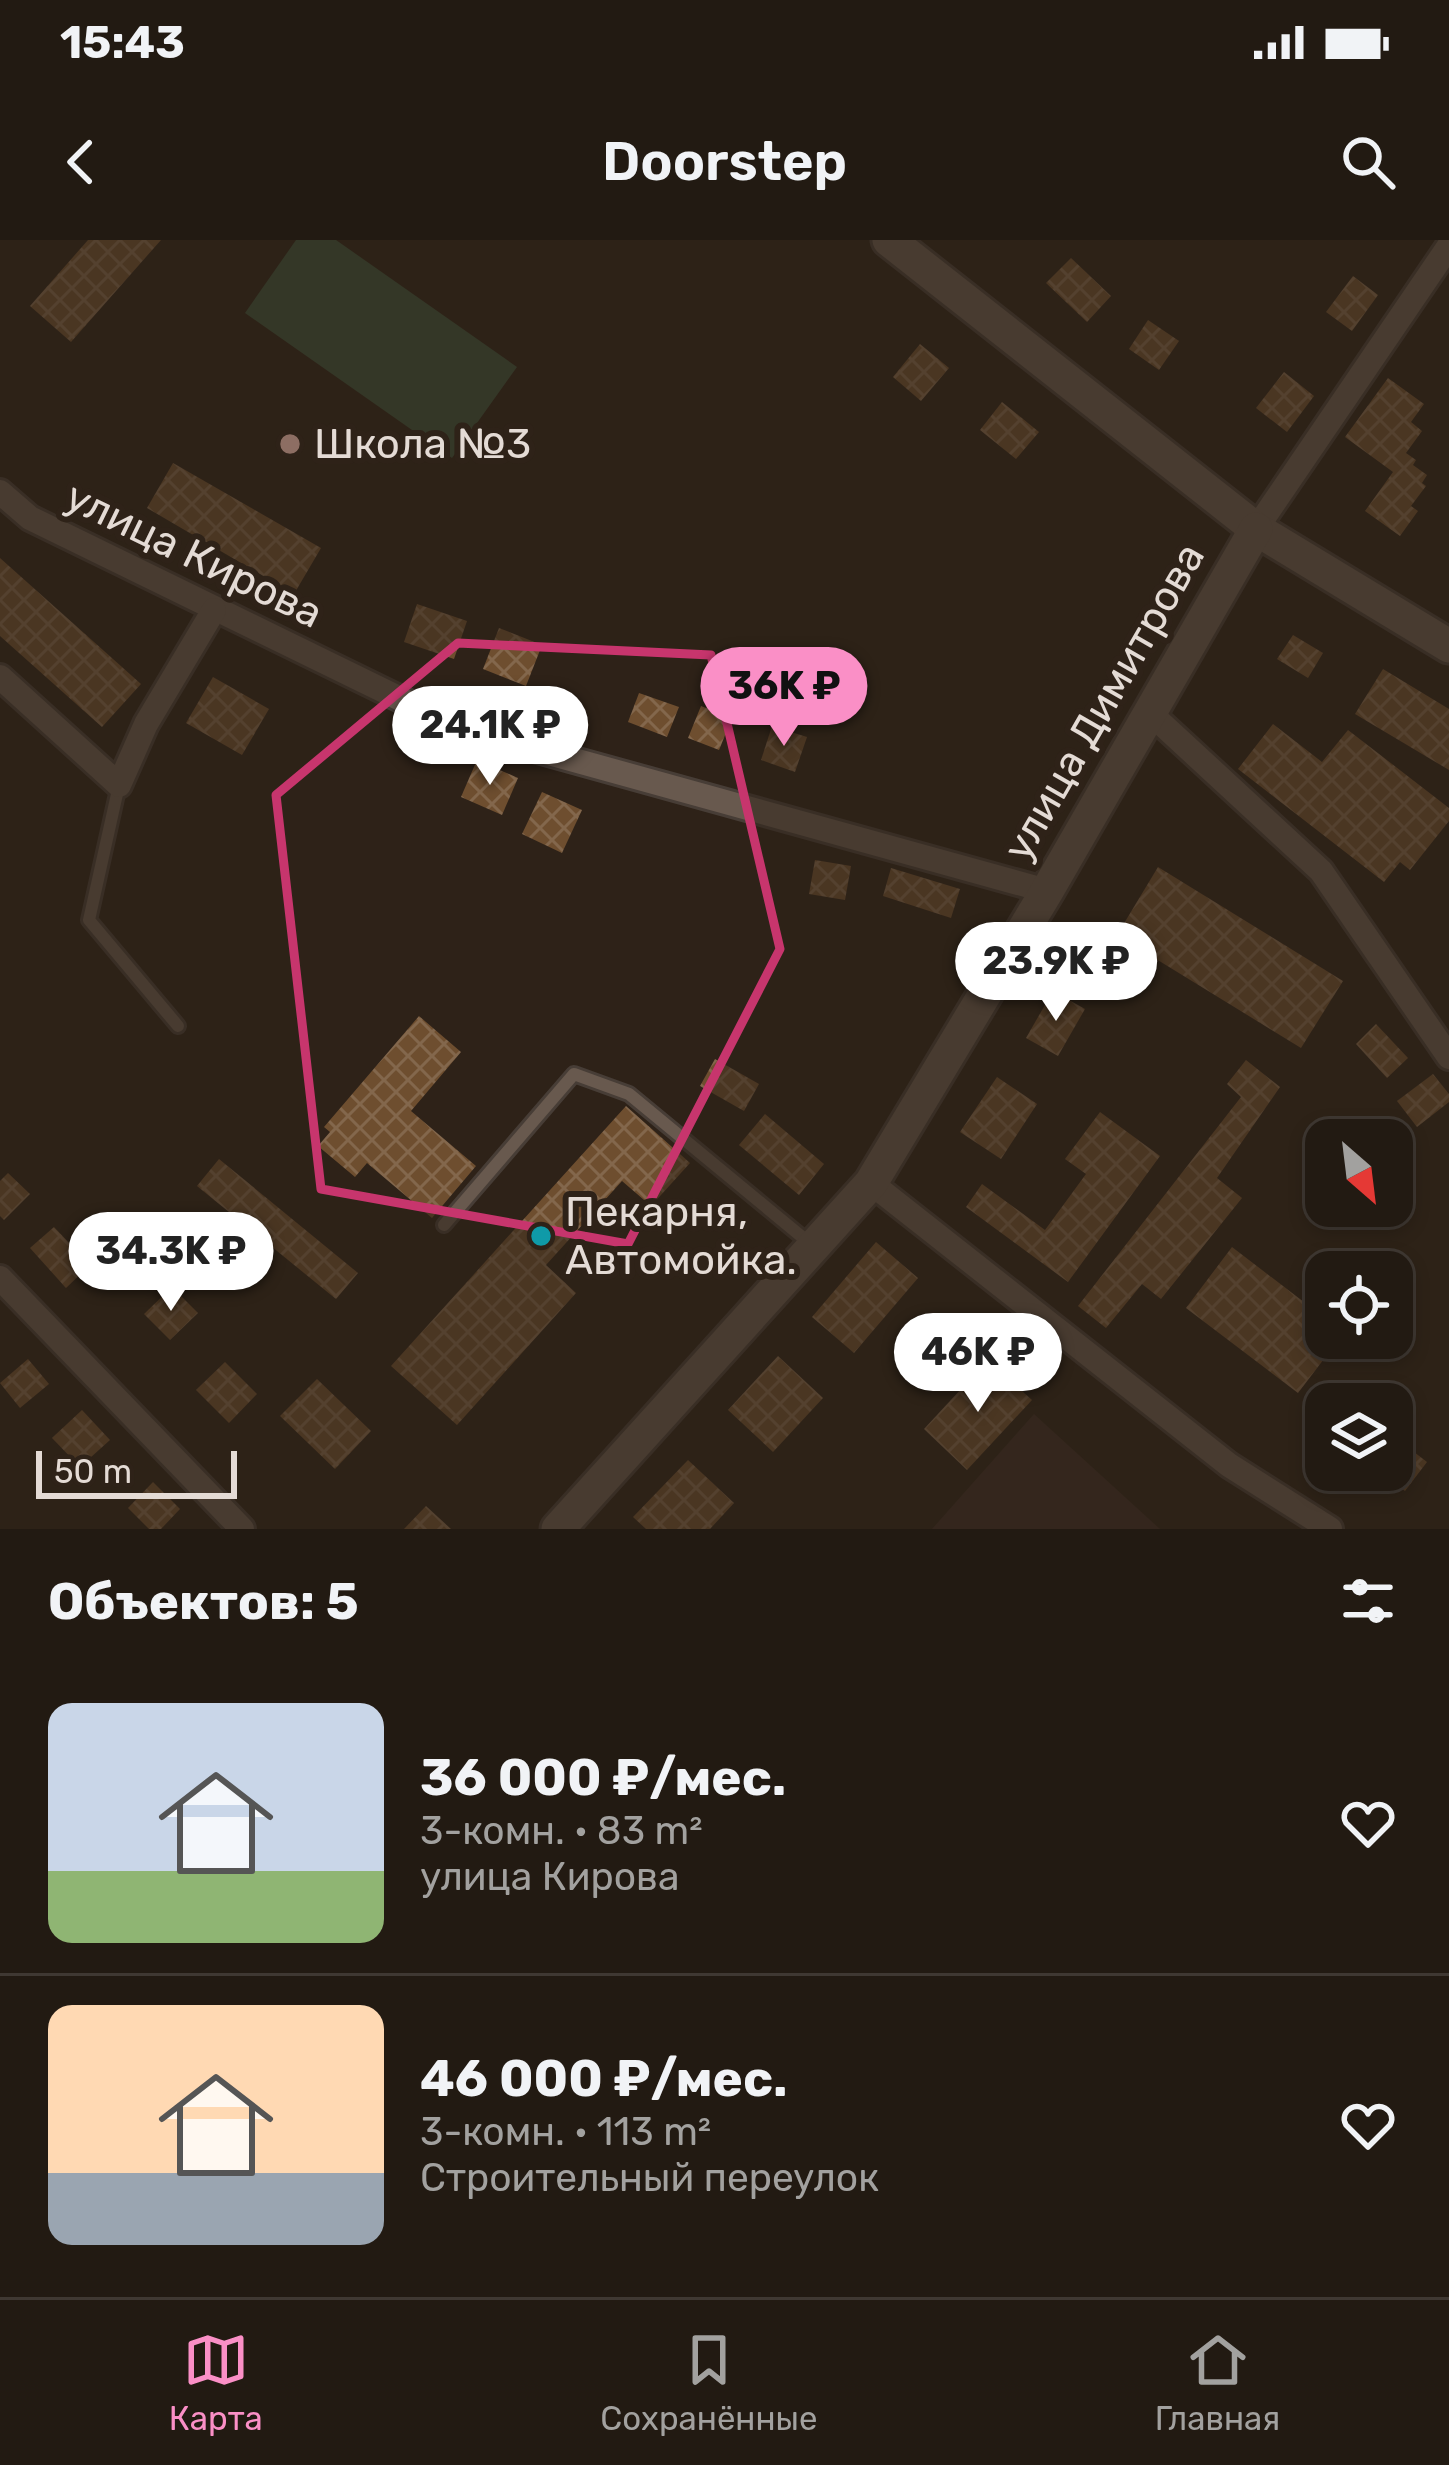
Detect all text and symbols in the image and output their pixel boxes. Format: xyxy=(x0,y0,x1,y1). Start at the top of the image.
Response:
text: 15:43 xyxy=(60,16,185,69)
icon: back xyxy=(48,129,114,195)
icon: search xyxy=(1335,129,1401,195)
text: Doorstep xyxy=(602,130,847,194)
place label: Школа №3 xyxy=(314,419,531,469)
marker: Школа №3 xyxy=(277,431,303,457)
street label: улица Кирова xyxy=(57,471,331,639)
street label: улица Димитрова xyxy=(993,534,1215,870)
pin: 36K ₽ xyxy=(700,647,868,749)
text: 36K ₽ xyxy=(727,663,841,709)
pin: 24.1K ₽ xyxy=(379,686,601,788)
text: 24.1K ₽ xyxy=(419,702,561,748)
pin: 23.9K ₽ xyxy=(945,922,1167,1024)
text: 23.9K ₽ xyxy=(982,938,1130,984)
north arrow xyxy=(1305,1119,1413,1227)
map controls xyxy=(1305,1119,1413,1491)
place label: Пекарня, Автомойка. xyxy=(565,1187,797,1285)
pin: 34.3K ₽ xyxy=(60,1212,282,1314)
marker: Пекарня, Автомойка. xyxy=(528,1223,554,1249)
text: 34.3K ₽ xyxy=(96,1228,246,1274)
button: locate xyxy=(1305,1251,1413,1359)
pin: 46K ₽ xyxy=(894,1313,1062,1415)
text: 46K ₽ xyxy=(921,1329,1035,1375)
button: layers xyxy=(1305,1383,1413,1491)
scale bar xyxy=(36,1445,237,1498)
text: 50 m xyxy=(54,1452,132,1491)
icon: filters xyxy=(1335,1568,1401,1634)
text: Объектов: 5 xyxy=(48,1571,359,1632)
text: 36 000 ₽/мес. xyxy=(420,1747,786,1808)
icon: home xyxy=(144,1751,288,1895)
icon: heart xyxy=(1335,1790,1401,1856)
text: 3-комн. · 83 m² xyxy=(420,1808,703,1854)
text: улица Кирова xyxy=(420,1854,679,1900)
text: 46 000 ₽/мес. xyxy=(420,2048,787,2109)
icon: home xyxy=(144,2053,288,2197)
icon: heart xyxy=(1335,2092,1401,2158)
text: 3-комн. · 113 m² xyxy=(420,2109,711,2155)
text: Строительный переулок xyxy=(420,2155,879,2201)
tab: Карта xyxy=(169,2327,263,2438)
tab: Сохранённые xyxy=(600,2327,817,2438)
tab: Главная xyxy=(1155,2327,1280,2438)

